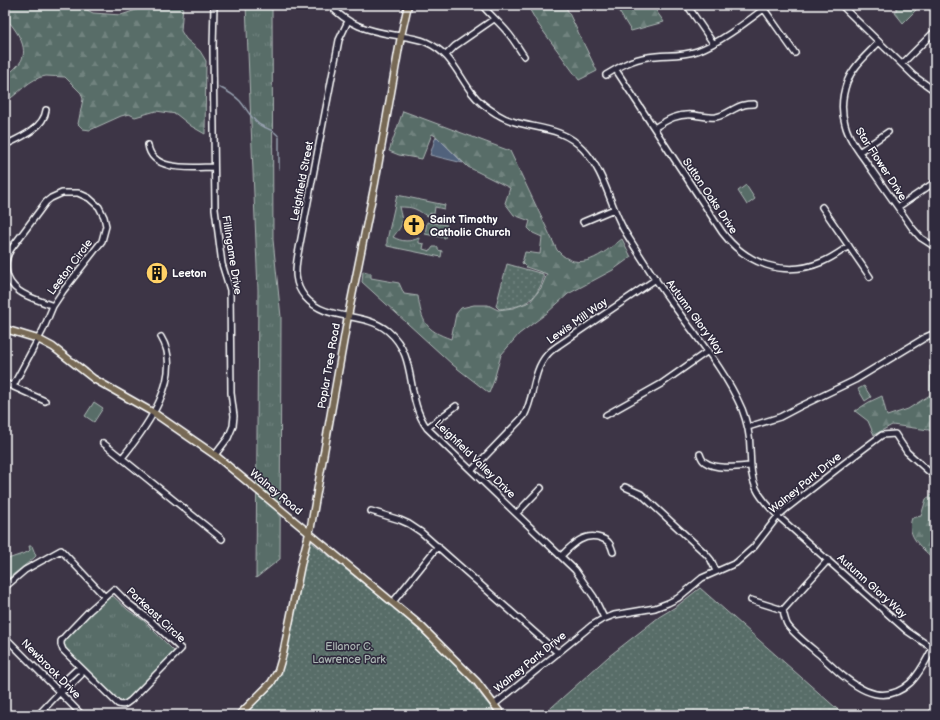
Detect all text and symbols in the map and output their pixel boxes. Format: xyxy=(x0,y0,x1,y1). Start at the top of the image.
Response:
street label: Star Flower Drive xyxy=(853,125,910,203)
street label: Leighfield Street xyxy=(288,139,316,222)
street label: Sutton Oaks Drive xyxy=(680,156,740,237)
church icon: Saint Timothy Catholic Church xyxy=(401,212,427,238)
place label: Saint Timothy Catholic Church xyxy=(430,213,511,239)
street label: Fillingame Drive xyxy=(219,215,245,296)
street label: Leeton Circle xyxy=(45,236,95,297)
building icon: Leeton xyxy=(144,260,170,286)
place label: Leeton xyxy=(172,267,207,280)
street label: Autumn Glory Way xyxy=(664,277,727,357)
street label: Lewis Mill Way xyxy=(544,295,610,347)
street label: Poplar Tree Road xyxy=(315,322,343,410)
street label: Leighfield Valley Drive xyxy=(432,417,518,501)
street label: Walney Park Drive xyxy=(766,450,844,516)
street label: Walney Road xyxy=(247,466,305,518)
street label: Autumn Glory Way xyxy=(834,551,910,621)
street label: Parkeast Circle xyxy=(124,585,188,646)
street label: Walney Park Drive xyxy=(491,629,569,695)
street label: Newbrook Drive xyxy=(19,637,84,702)
park label: Ellanor C. Lawrence Park xyxy=(312,640,386,666)

